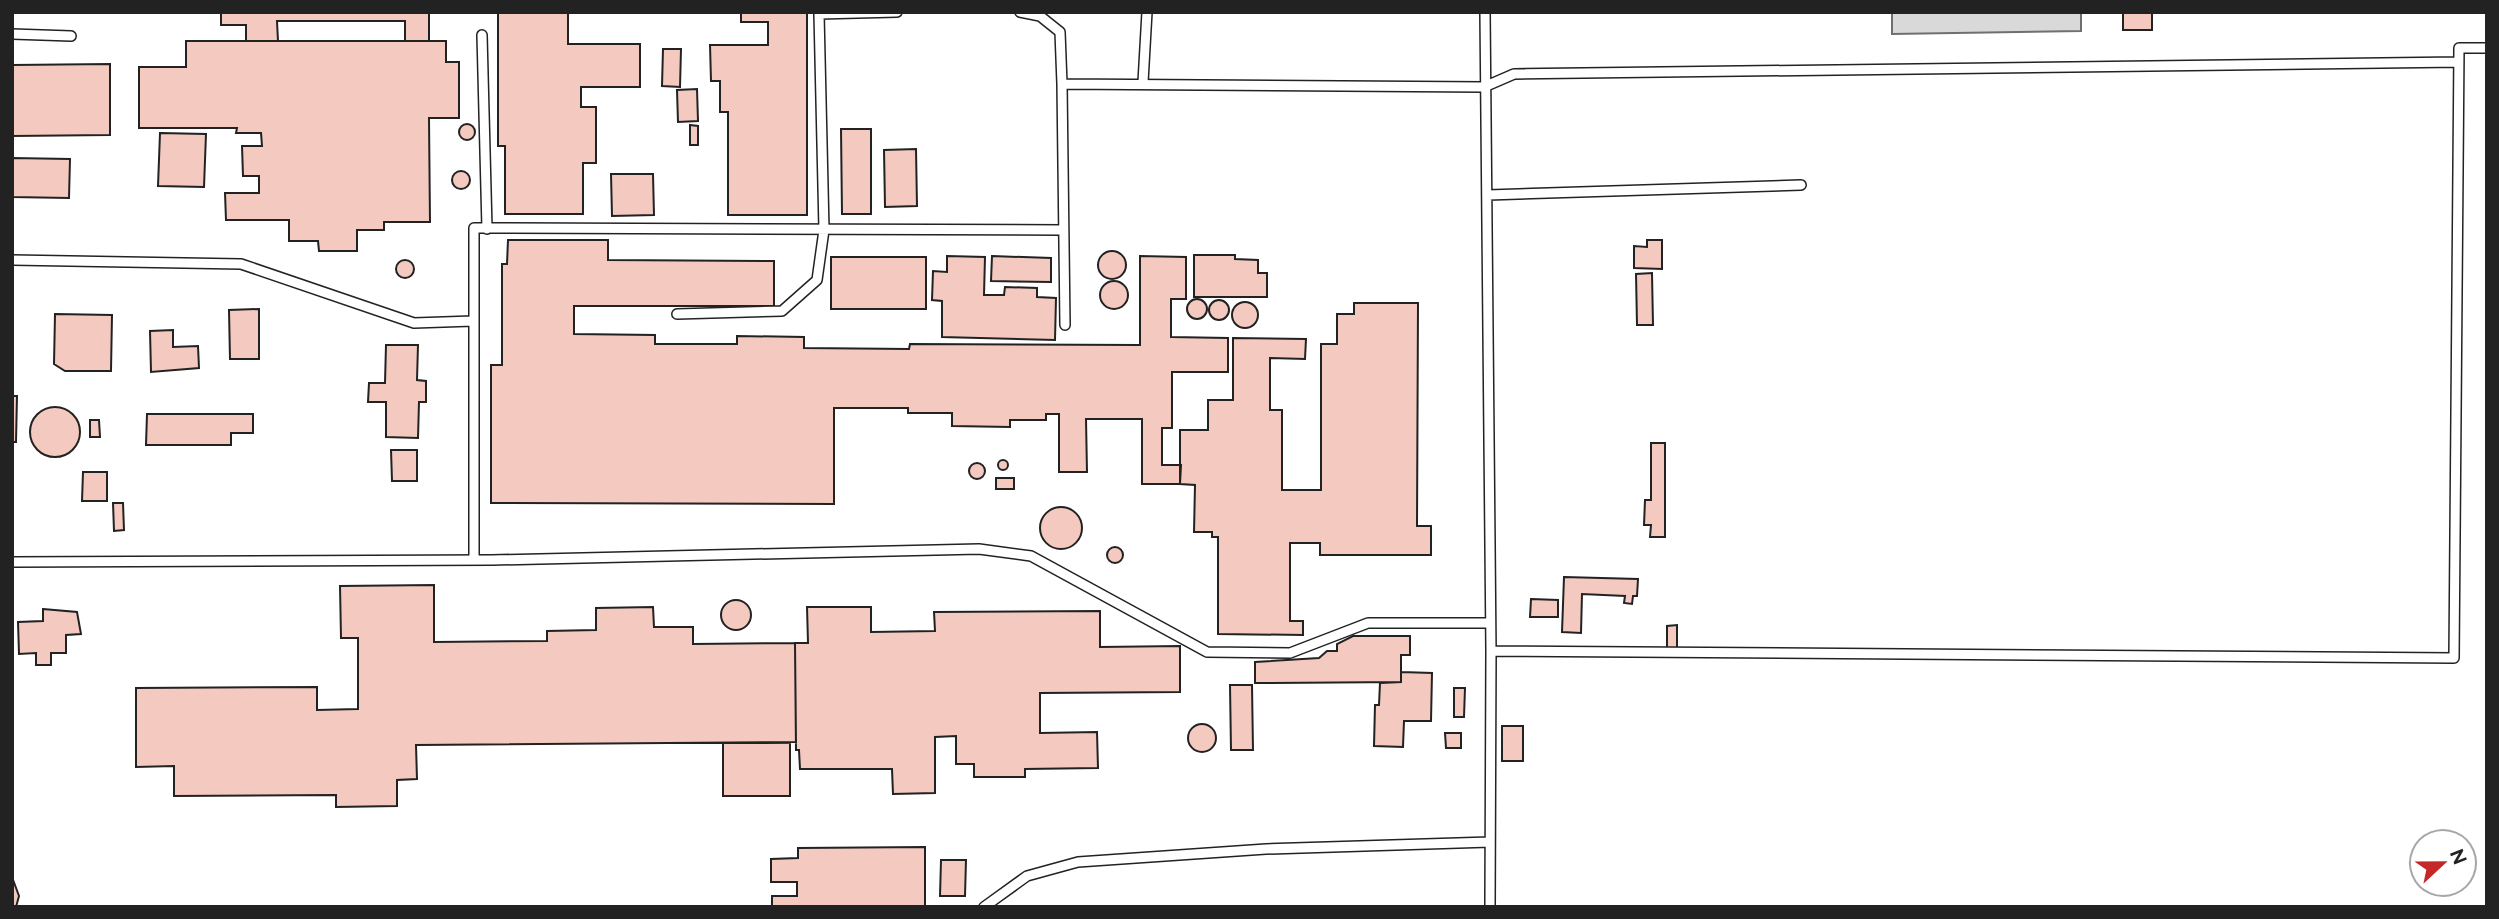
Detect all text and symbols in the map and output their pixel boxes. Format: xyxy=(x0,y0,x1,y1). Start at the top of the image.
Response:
north arrow xyxy=(2408,828,2478,898)
text: N xyxy=(2446,846,2472,867)

